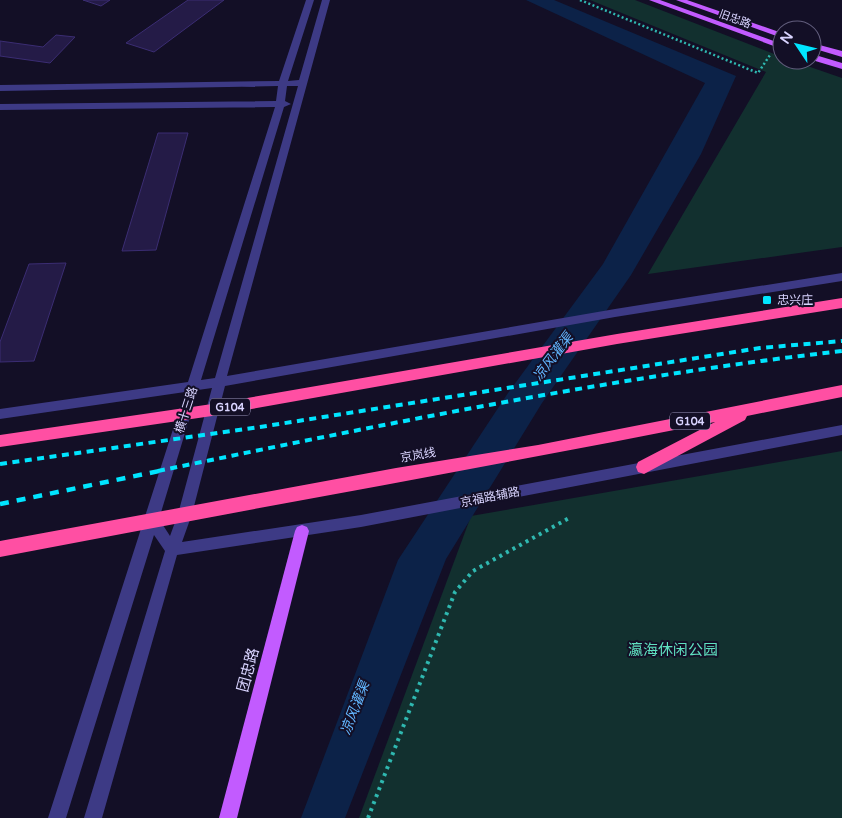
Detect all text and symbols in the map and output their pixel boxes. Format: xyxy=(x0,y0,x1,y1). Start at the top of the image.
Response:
street label: 旧忠路 xyxy=(717,7,753,31)
north arrow xyxy=(772,20,822,70)
text: N xyxy=(777,28,797,47)
place label: 忠兴庄 xyxy=(777,293,813,307)
marker: 忠兴庄 xyxy=(761,294,773,306)
water label: 凉风灌渠 xyxy=(529,328,578,384)
street label: 横十三路 xyxy=(172,385,200,435)
road number: G104 xyxy=(210,398,250,416)
road number: G104 xyxy=(670,412,710,430)
street label: 京岚线 xyxy=(399,445,437,465)
street label: 京福路辅路 xyxy=(459,484,521,510)
park label: 瀛海休闲公园 xyxy=(628,641,718,659)
street label: 团忠路 xyxy=(233,646,263,694)
water label: 凉风灌渠 xyxy=(337,677,374,737)

